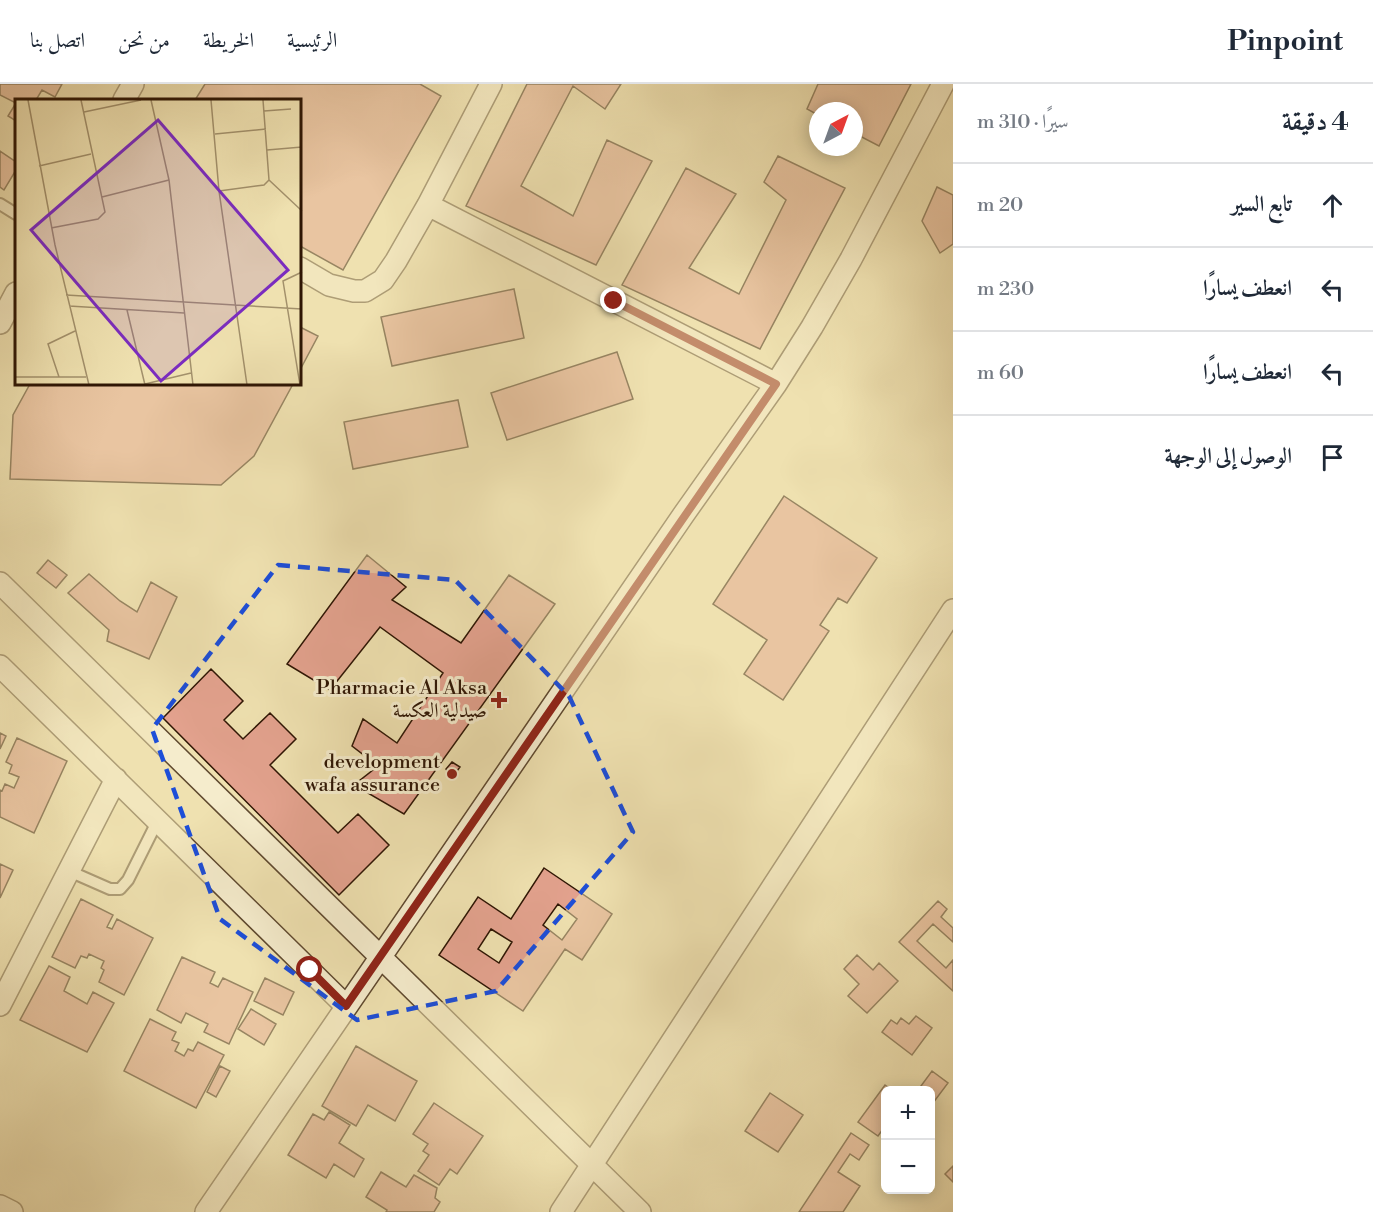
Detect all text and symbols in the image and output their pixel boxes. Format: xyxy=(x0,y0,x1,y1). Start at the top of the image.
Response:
text: Pinpoint xyxy=(1227,24,1343,59)
text: اتصل بنا xyxy=(30,28,85,54)
text: من نحن xyxy=(118,28,170,54)
text: الخريطة xyxy=(203,28,254,54)
text: الرئيسية xyxy=(287,28,337,54)
inset map xyxy=(15,99,302,386)
north arrow xyxy=(809,102,863,156)
text: 4 دقيقة xyxy=(1282,106,1349,138)
text: سيرًا · 310 m xyxy=(977,110,1069,135)
icon: ahead xyxy=(1316,189,1349,222)
text: تابع السير xyxy=(1231,191,1292,218)
text: 20 m xyxy=(977,193,1023,218)
icon: left xyxy=(1316,273,1349,306)
text: انعطف يسارًا xyxy=(1203,275,1292,302)
text: 230 m xyxy=(977,277,1034,302)
route end xyxy=(600,287,626,313)
icon: left xyxy=(1316,357,1349,390)
text: انعطف يسارًا xyxy=(1203,359,1292,386)
text: 60 m xyxy=(977,361,1024,386)
icon: arrive xyxy=(1316,441,1349,474)
text: الوصول إلى الوجهة xyxy=(1164,443,1292,470)
place label: Pharmacie Al Aksa صيدلية العكسة xyxy=(316,676,488,724)
marker: Pharmacie Al Aksa صيدلية العكسة xyxy=(492,693,506,707)
place label: development wafa assurance xyxy=(304,750,440,798)
marker: development wafa assurance xyxy=(445,767,459,781)
route start xyxy=(296,956,322,982)
map controls xyxy=(881,1086,935,1194)
button: + xyxy=(881,1086,935,1140)
button: − xyxy=(881,1140,935,1194)

